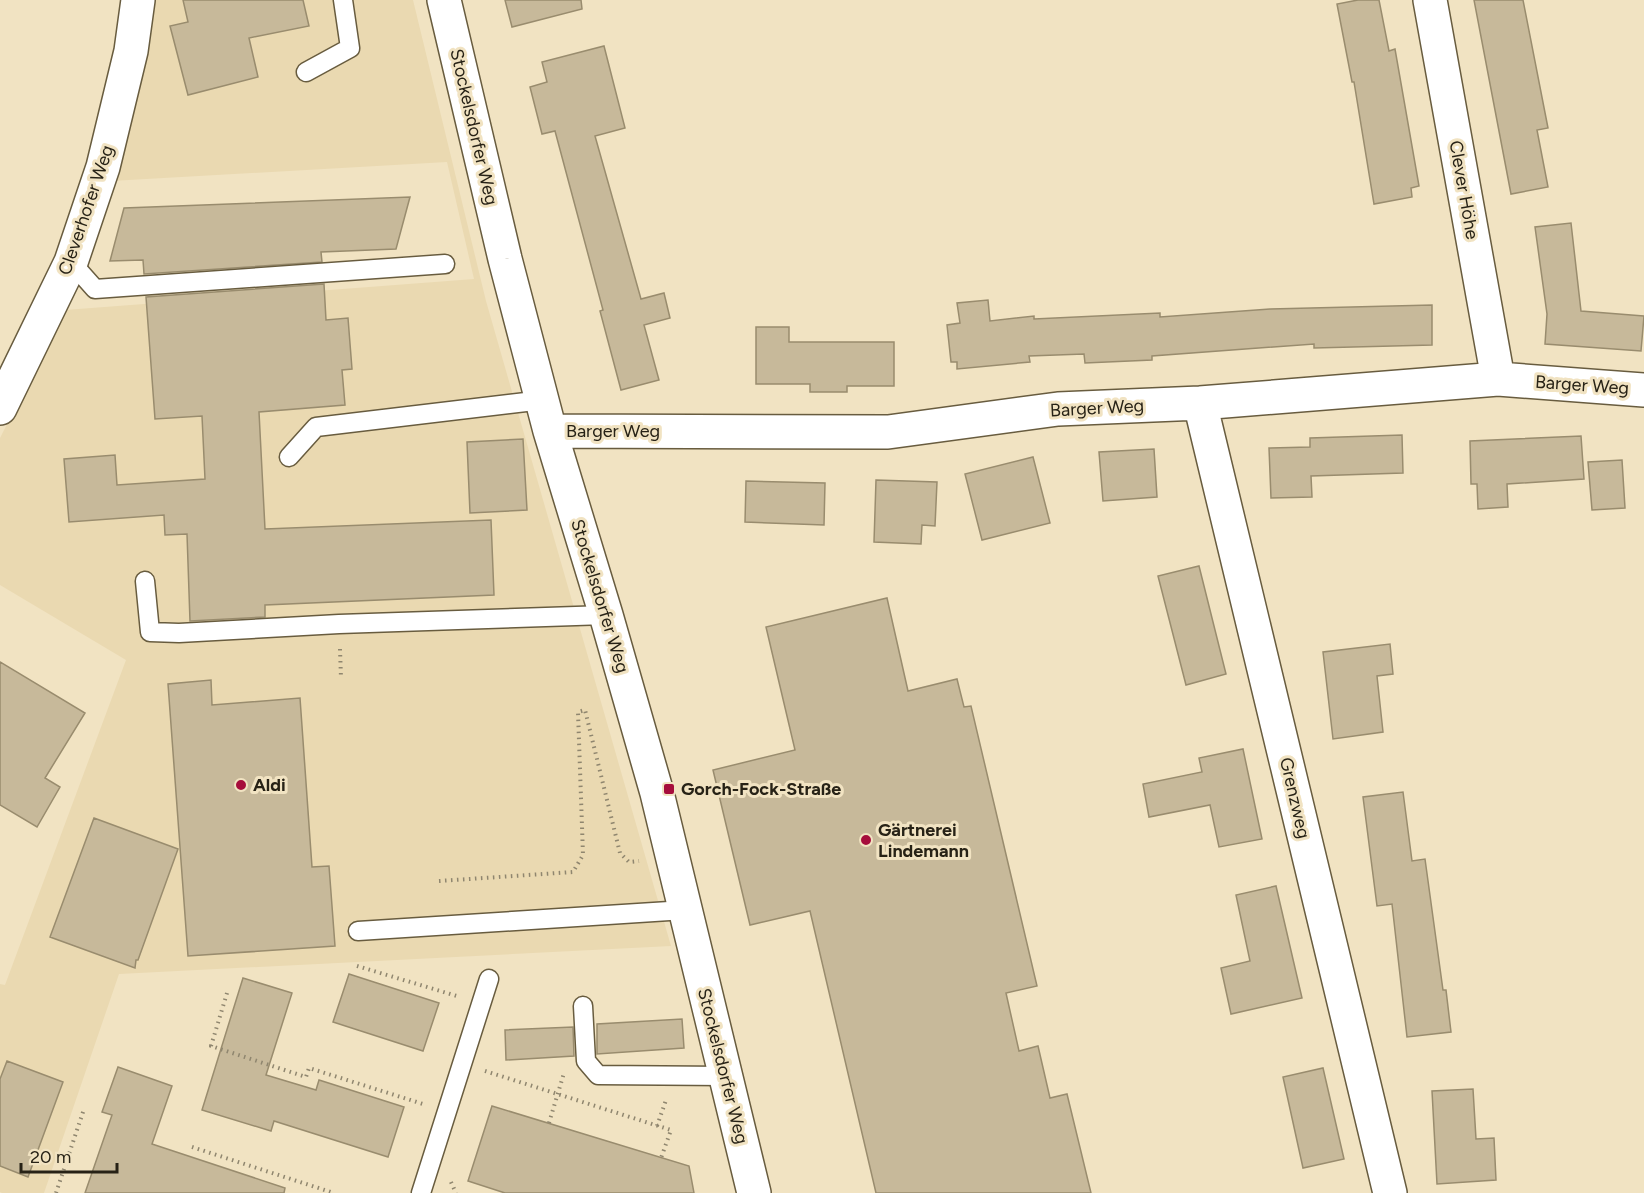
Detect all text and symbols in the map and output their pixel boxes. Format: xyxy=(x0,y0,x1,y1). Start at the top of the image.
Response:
street label: Stockelsdorfer Weg xyxy=(445,47,503,207)
street label: Clever Höhe xyxy=(1444,139,1484,241)
street label: Cleverhofer Weg xyxy=(53,142,119,278)
street label: Barger Weg xyxy=(1534,371,1630,399)
street label: Barger Weg xyxy=(1049,395,1145,421)
street label: Barger Weg xyxy=(566,420,660,442)
street label: Stockelsdorfer Weg xyxy=(566,516,634,676)
street label: Grenzweg xyxy=(1275,755,1315,841)
place label: Aldi xyxy=(253,774,286,796)
marker: Aldi xyxy=(234,778,248,792)
place label: Gorch-Fock-Straße xyxy=(681,778,841,800)
marker: Gorch-Fock-Straße xyxy=(662,782,676,796)
place label: Gärtnerei Lindemann xyxy=(878,819,969,862)
marker: Gärtnerei Lindemann xyxy=(859,833,873,847)
street label: Stockelsdorfer Weg xyxy=(693,986,753,1146)
scale bar xyxy=(21,1136,117,1174)
text: 20 m xyxy=(30,1146,71,1168)

